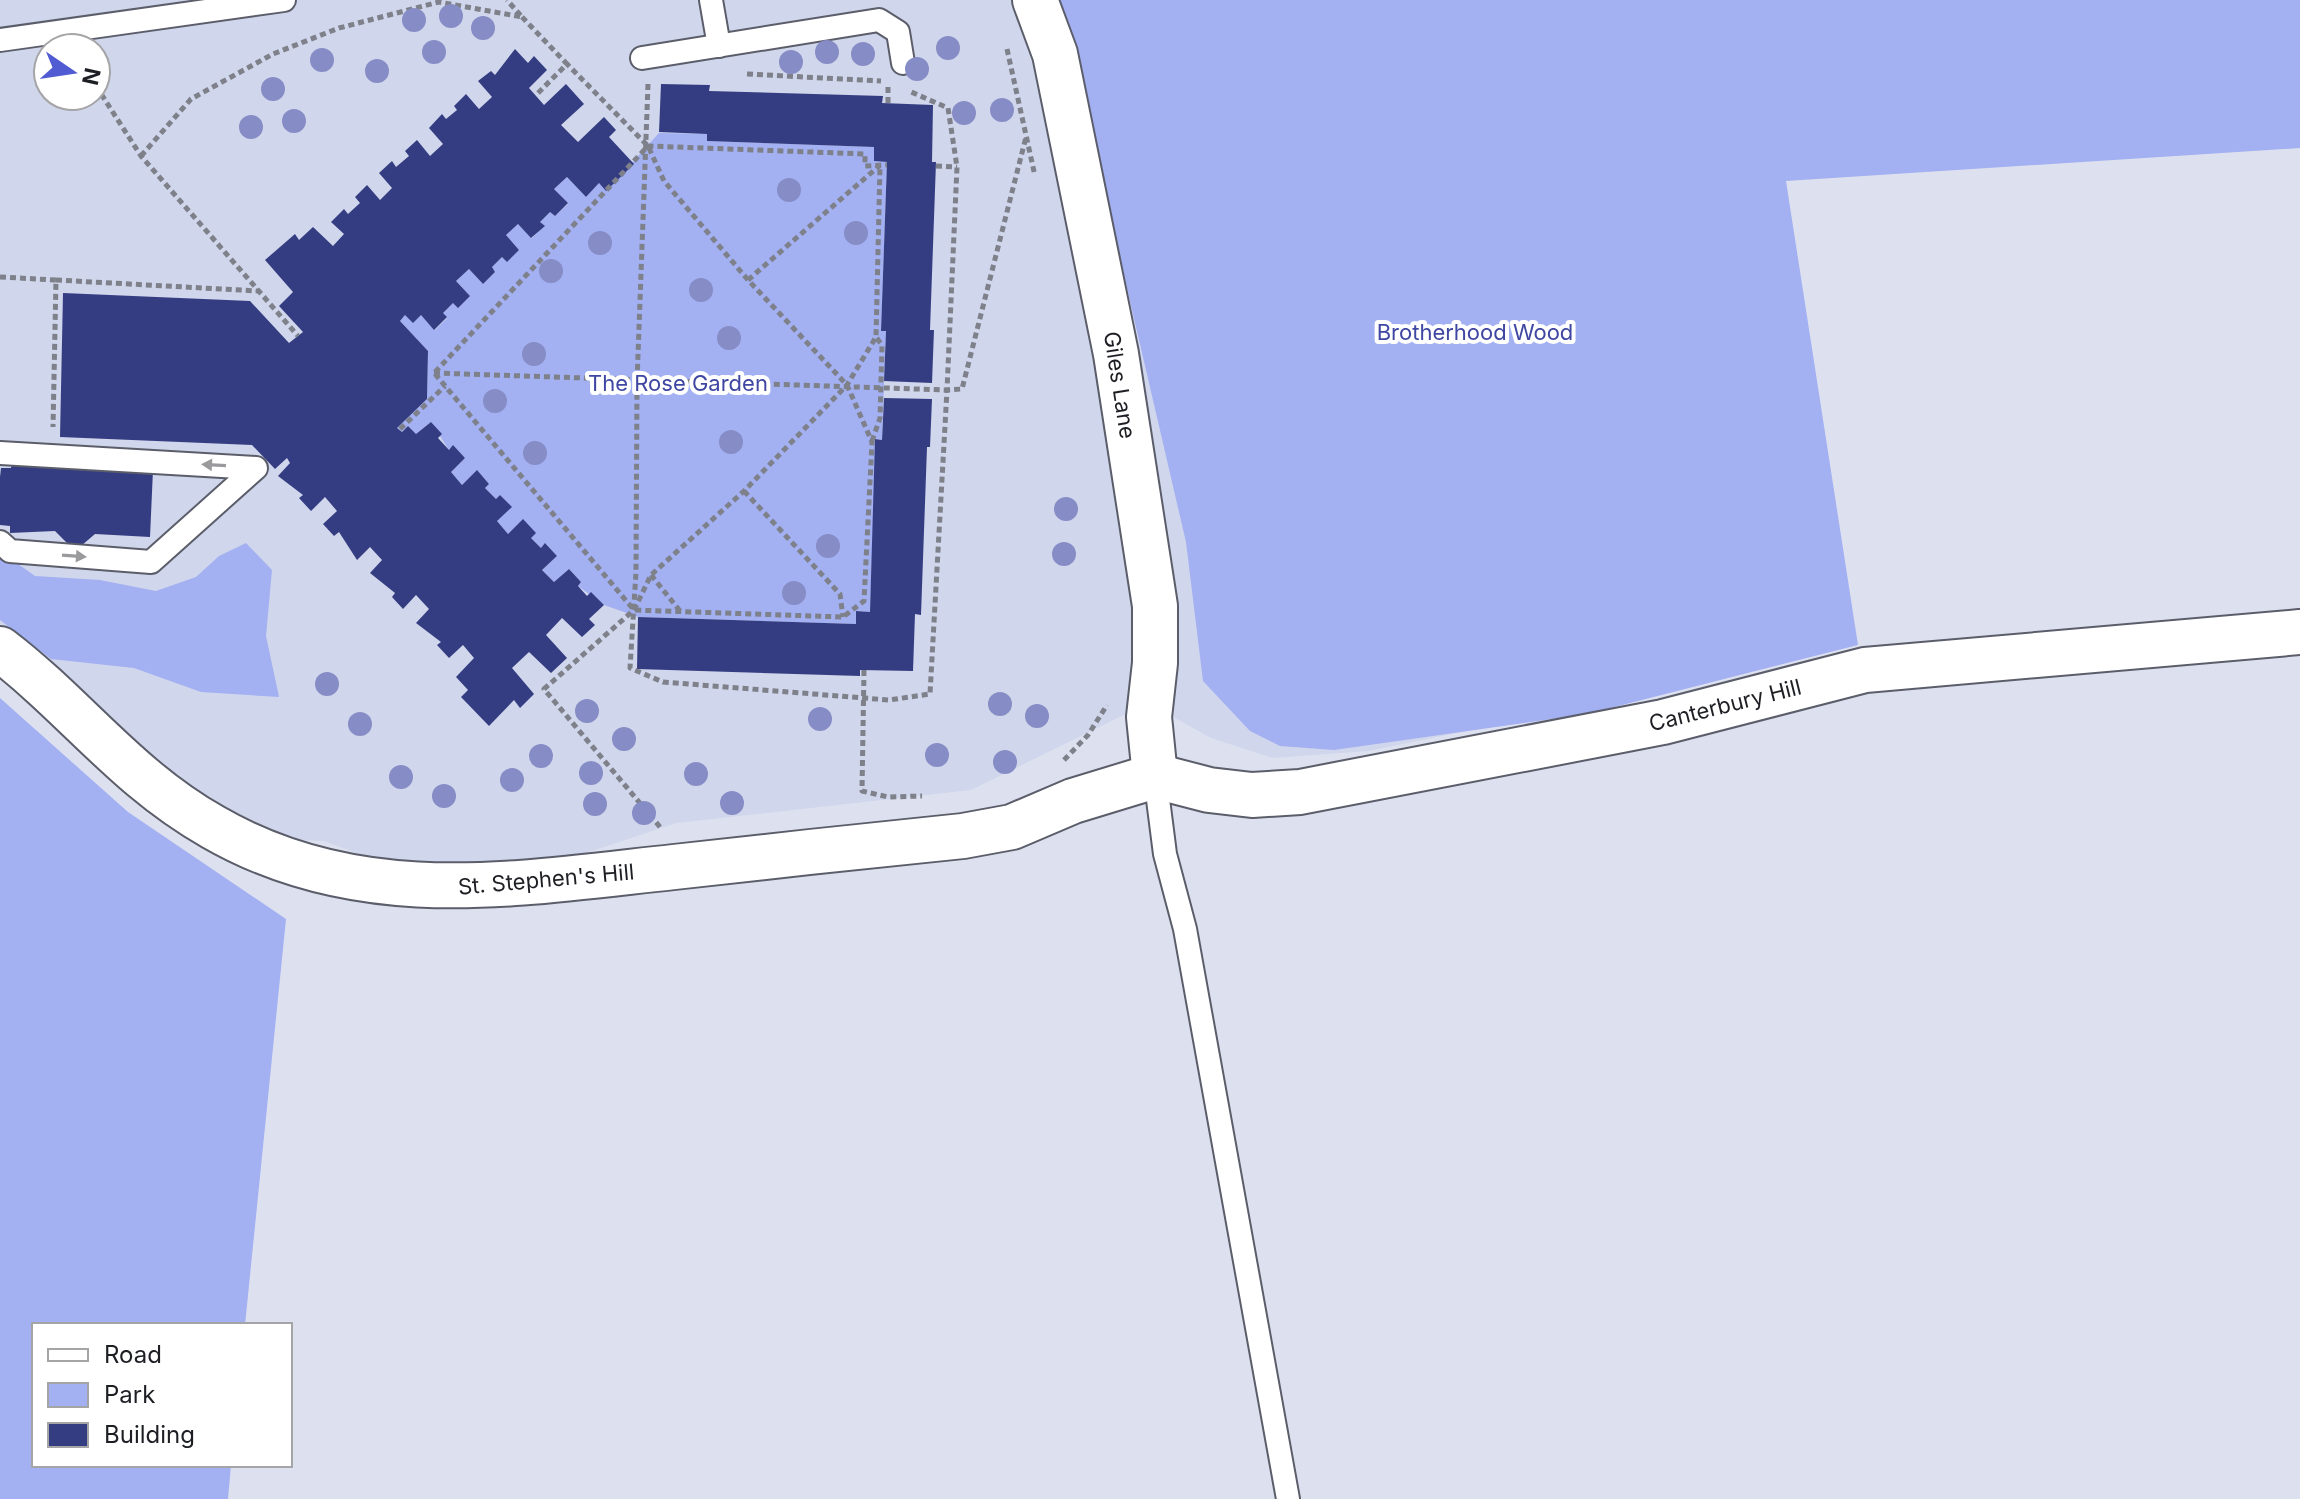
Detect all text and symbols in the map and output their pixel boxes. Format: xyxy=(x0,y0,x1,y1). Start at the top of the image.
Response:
north arrow xyxy=(32,32,112,112)
text: N xyxy=(77,65,106,88)
park label: Brotherhood Wood xyxy=(1377,319,1573,345)
street label: Giles Lane xyxy=(1099,329,1141,441)
park label: The Rose Garden xyxy=(588,370,768,396)
one-way arrow xyxy=(201,458,226,471)
one-way arrow xyxy=(62,550,87,563)
street label: Canterbury Hill xyxy=(1646,674,1804,736)
street label: St. Stephen's Hill xyxy=(457,858,635,900)
legend xyxy=(32,1323,292,1467)
text: Road xyxy=(104,1340,162,1369)
text: Park xyxy=(104,1380,155,1409)
text: Building xyxy=(104,1420,195,1449)

